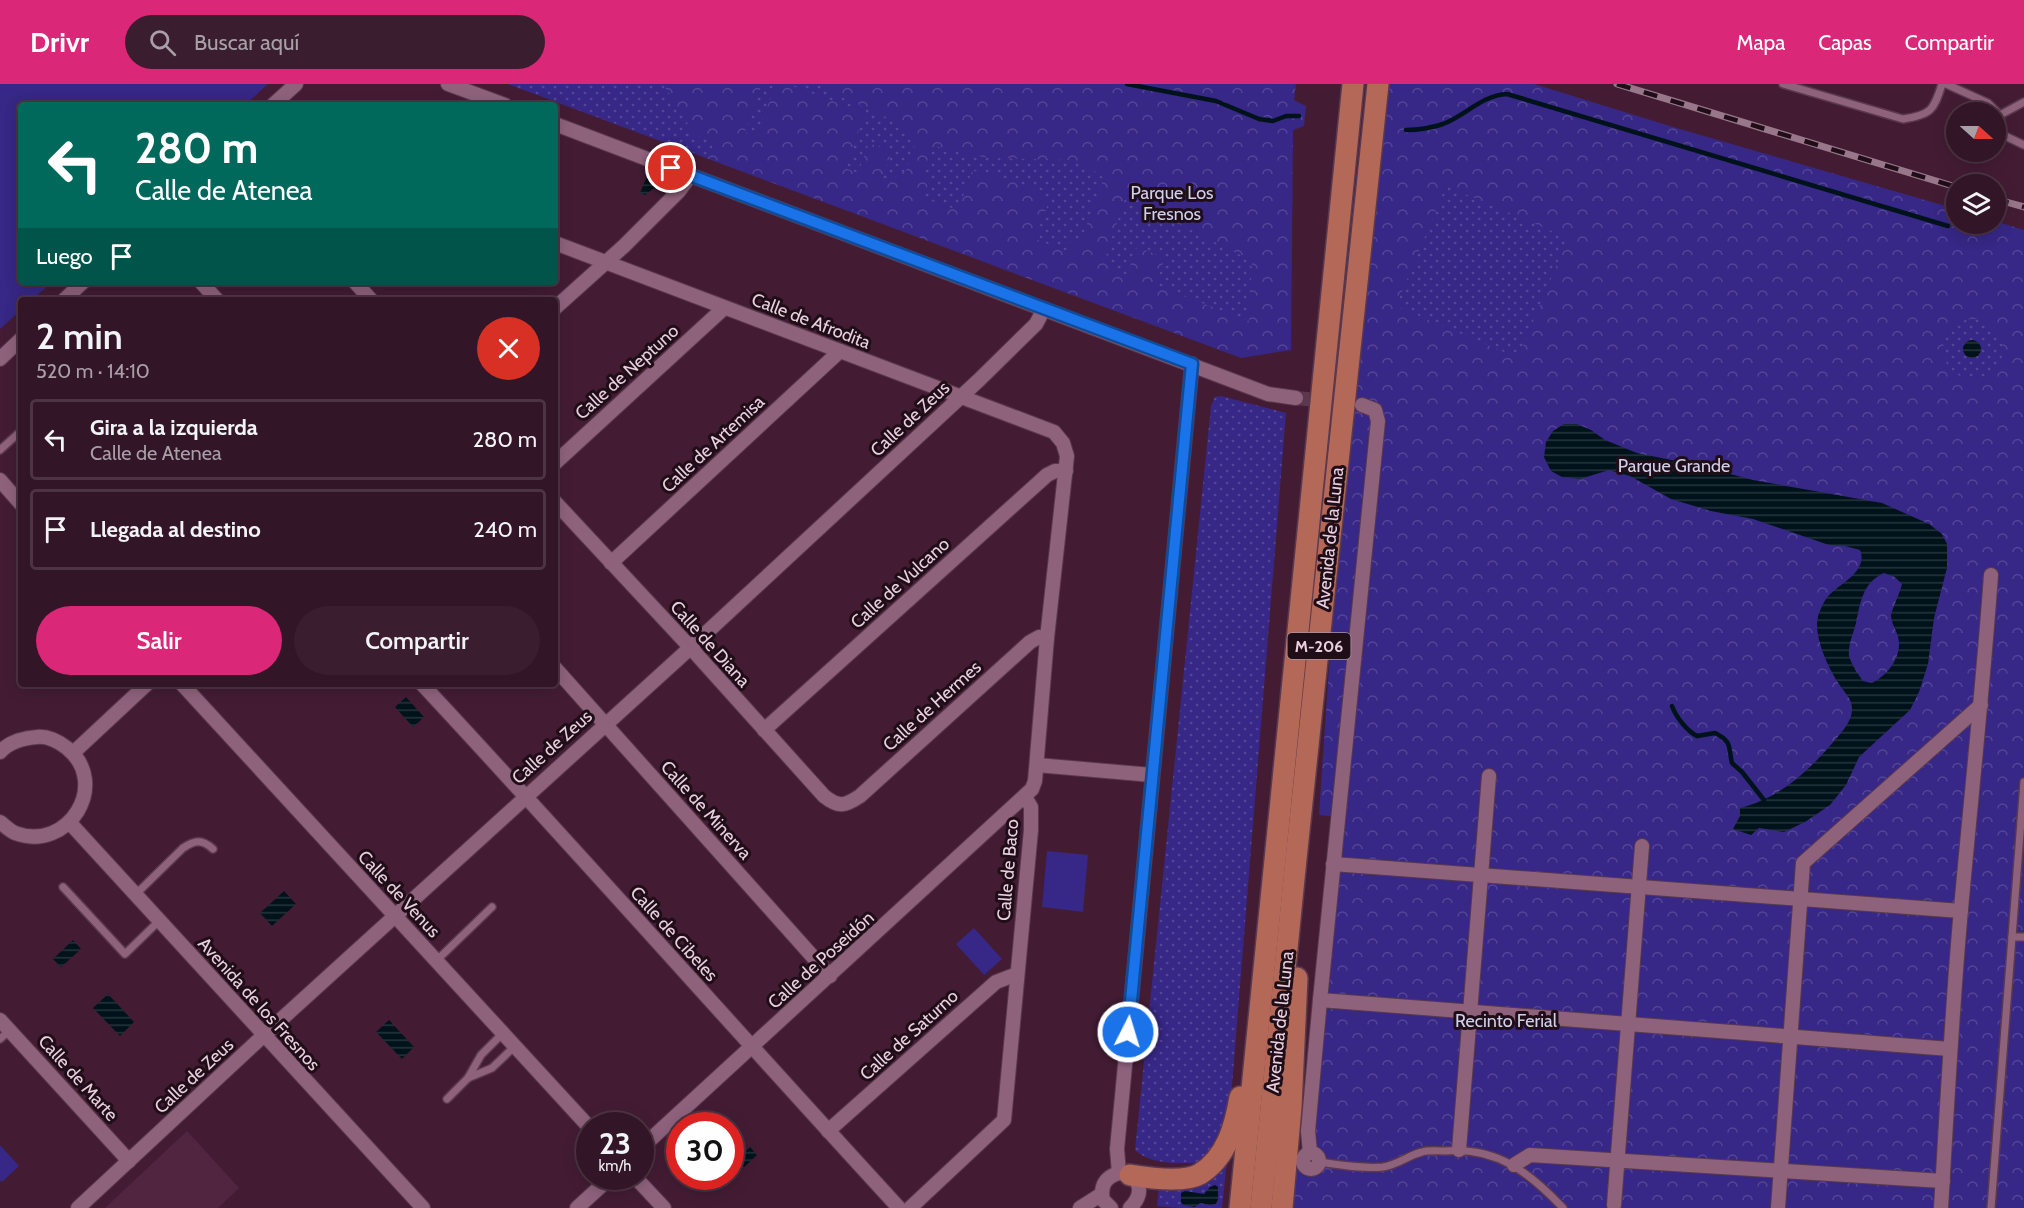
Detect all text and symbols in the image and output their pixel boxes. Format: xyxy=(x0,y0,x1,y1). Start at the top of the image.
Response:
search box xyxy=(125,15,545,69)
text: Drivr xyxy=(30,25,89,59)
icon: search xyxy=(146,26,179,59)
text: Buscar aquí xyxy=(194,29,299,56)
text: Mapa xyxy=(1737,30,1785,55)
text: Capas xyxy=(1818,30,1872,55)
text: Compartir xyxy=(1905,30,1994,55)
north arrow xyxy=(1946,102,2006,162)
map controls xyxy=(1946,102,2006,234)
text: 280 m xyxy=(135,122,258,174)
icon: left xyxy=(36,126,114,204)
pin xyxy=(645,142,696,193)
icon: arrive xyxy=(654,151,687,184)
text: Calle de Atenea xyxy=(135,174,313,207)
button: layers xyxy=(1946,174,2006,234)
park label: Parque Los Fresnos xyxy=(1130,182,1214,225)
icon: arrive xyxy=(105,240,138,273)
text: Luego xyxy=(36,243,93,270)
street label: Calle de Afrodita xyxy=(749,288,874,354)
text: 2 min xyxy=(36,314,123,358)
button: close xyxy=(477,317,540,380)
street label: Calle de Neptuno xyxy=(571,320,683,424)
text: 520 m · 14:10 xyxy=(36,359,150,383)
street label: Calle de Zeus xyxy=(866,377,954,461)
street label: Calle de Artemisa xyxy=(657,391,769,497)
text: Gira a la izquierda xyxy=(90,414,258,441)
icon: left xyxy=(39,423,72,456)
text: 280 m xyxy=(473,426,537,453)
text: Calle de Atenea xyxy=(90,441,222,465)
park label: Parque Grande xyxy=(1618,455,1730,477)
street label: Avenida de la Luna xyxy=(1312,466,1348,610)
icon: arrive xyxy=(39,513,72,546)
text: Llegada al destino xyxy=(90,516,261,543)
text: 240 m xyxy=(473,516,537,543)
street label: Calle de Vulcano xyxy=(846,533,954,633)
street label: Calle de Diana xyxy=(665,596,755,692)
button: Salir xyxy=(36,606,282,675)
button: Compartir xyxy=(294,606,540,675)
road number: M-206 xyxy=(1288,633,1350,659)
street label: Calle de Hermes xyxy=(878,656,986,756)
street label: Calle de Zeus xyxy=(507,705,597,789)
street label: Calle de Minerva xyxy=(656,756,756,864)
street label: Calle de Baco xyxy=(993,818,1023,922)
street label: Calle de Venus xyxy=(353,846,445,942)
street label: Calle de Cibeles xyxy=(626,882,722,986)
street label: Calle de Poseidón xyxy=(763,907,879,1013)
street label: Avenida de los Fresnos xyxy=(193,933,325,1075)
street label: Avenida de la Luna xyxy=(1262,950,1298,1094)
street label: Calle de Saturno xyxy=(855,985,963,1085)
position arrow xyxy=(1096,1000,1160,1064)
park label: Recinto Ferial xyxy=(1455,1010,1558,1032)
street label: Calle de Marte xyxy=(33,1030,123,1126)
street label: Calle de Zeus xyxy=(150,1034,238,1118)
speed limit sign: 30 xyxy=(666,1112,744,1190)
text: 23 xyxy=(599,1125,631,1162)
text: km/h xyxy=(599,1157,631,1175)

